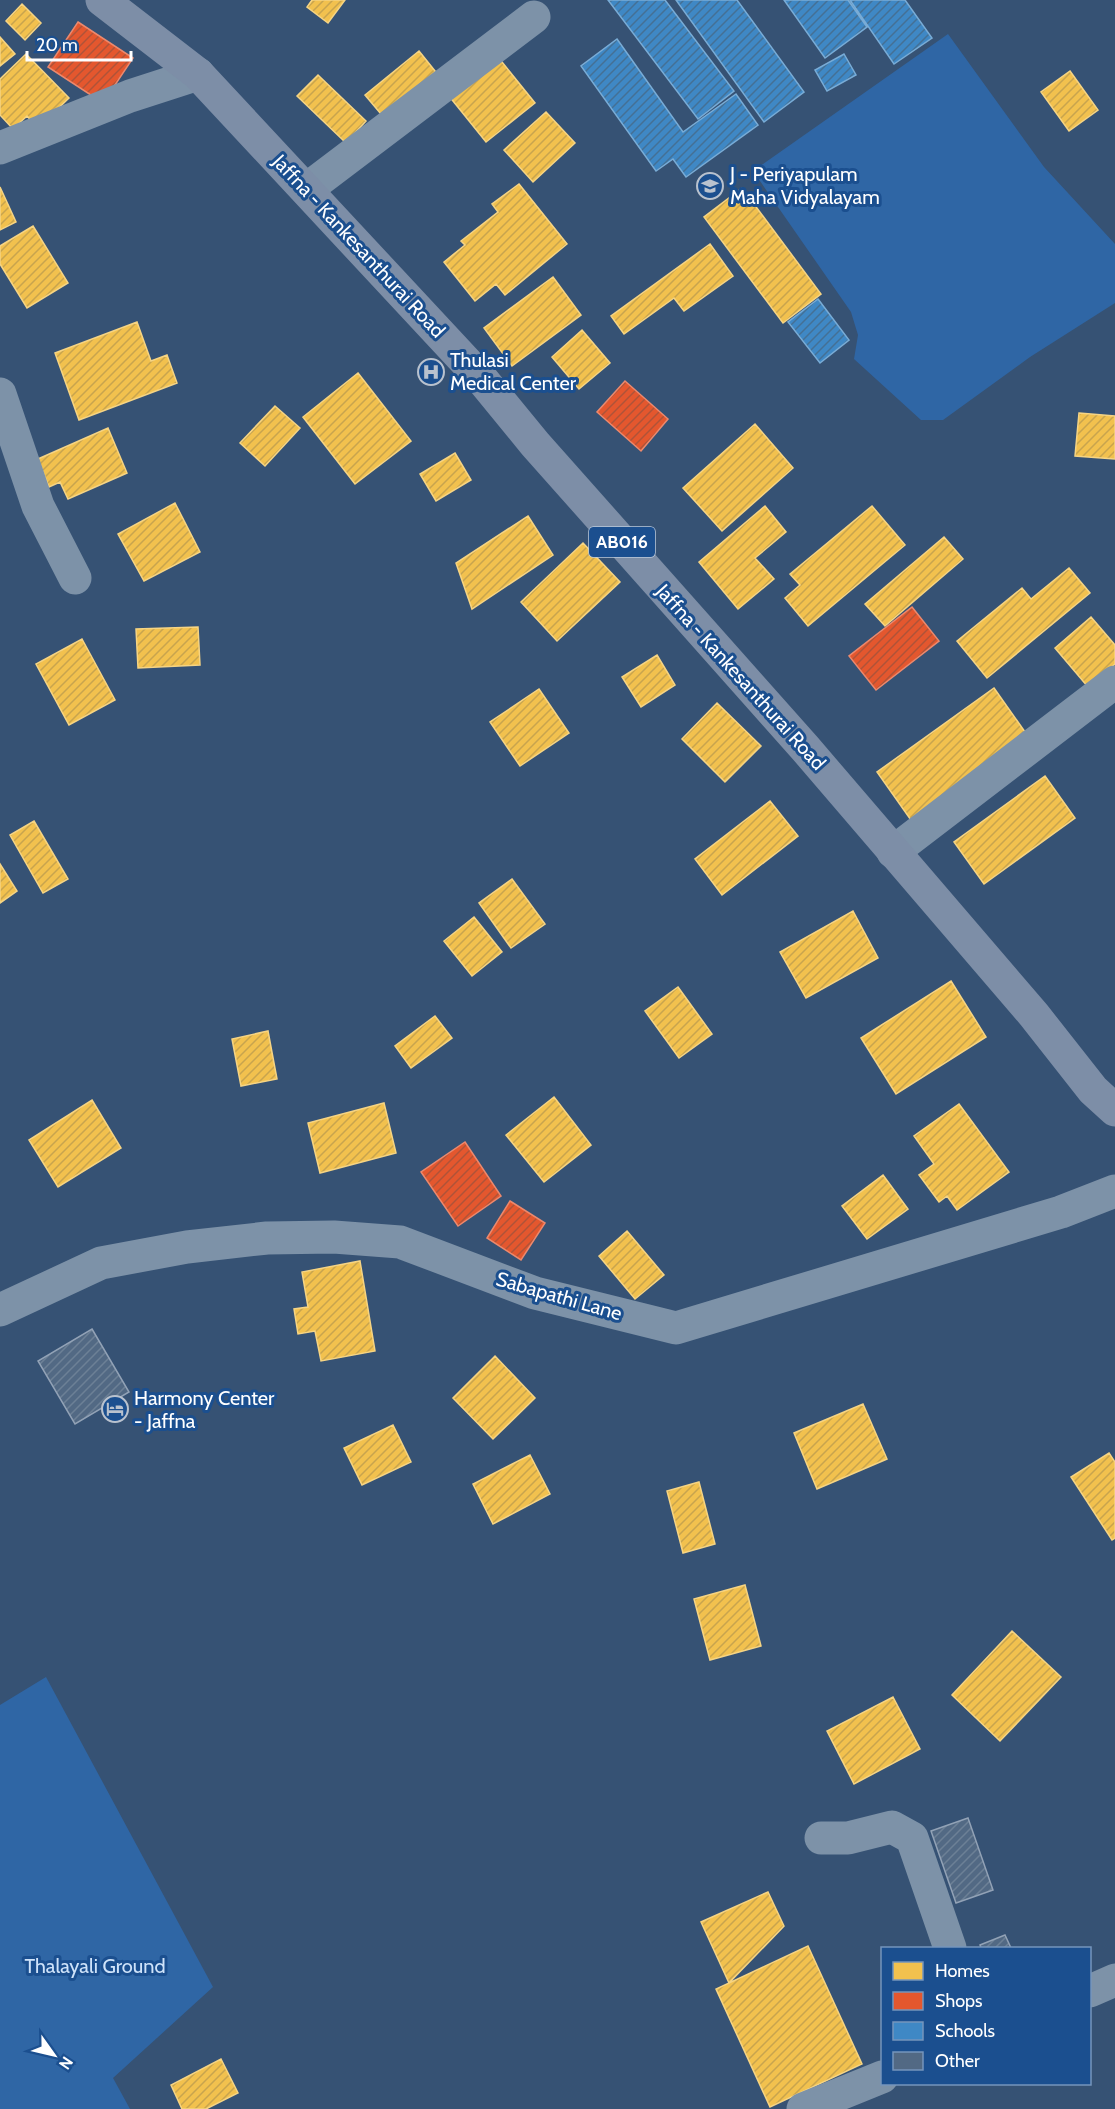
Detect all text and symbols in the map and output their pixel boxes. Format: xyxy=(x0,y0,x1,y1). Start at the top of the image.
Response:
scale bar xyxy=(27,24,130,62)
text: 20 m xyxy=(36,34,78,56)
street label: Jaffna - Kankesanthurai Road xyxy=(267,149,450,343)
place label: J - Periyapulam Maha Vidyalayam xyxy=(729,162,880,209)
school or university icon: J - Periyapulam Maha Vidyalayam xyxy=(695,171,725,201)
place label: Thulasi Medical Center xyxy=(450,348,577,395)
hospital icon: Thulasi Medical Center xyxy=(416,357,446,387)
road number: AB016 xyxy=(589,527,655,557)
street label: Jaffna - Kankesanthurai Road xyxy=(651,578,831,775)
street label: Sabapathi Lane xyxy=(493,1267,625,1325)
place label: Harmony Center - Jaffna xyxy=(134,1386,275,1433)
hotel icon: Harmony Center - Jaffna xyxy=(100,1394,130,1424)
legend xyxy=(881,1947,1091,2085)
park label: Thalayali Ground xyxy=(24,1954,166,1978)
text: Homes xyxy=(935,1960,990,1982)
text: Shops xyxy=(935,1990,983,2012)
text: Schools xyxy=(935,2020,995,2042)
north arrow xyxy=(24,2025,84,2085)
text: Other xyxy=(935,2050,980,2072)
text: N xyxy=(55,2053,77,2073)

